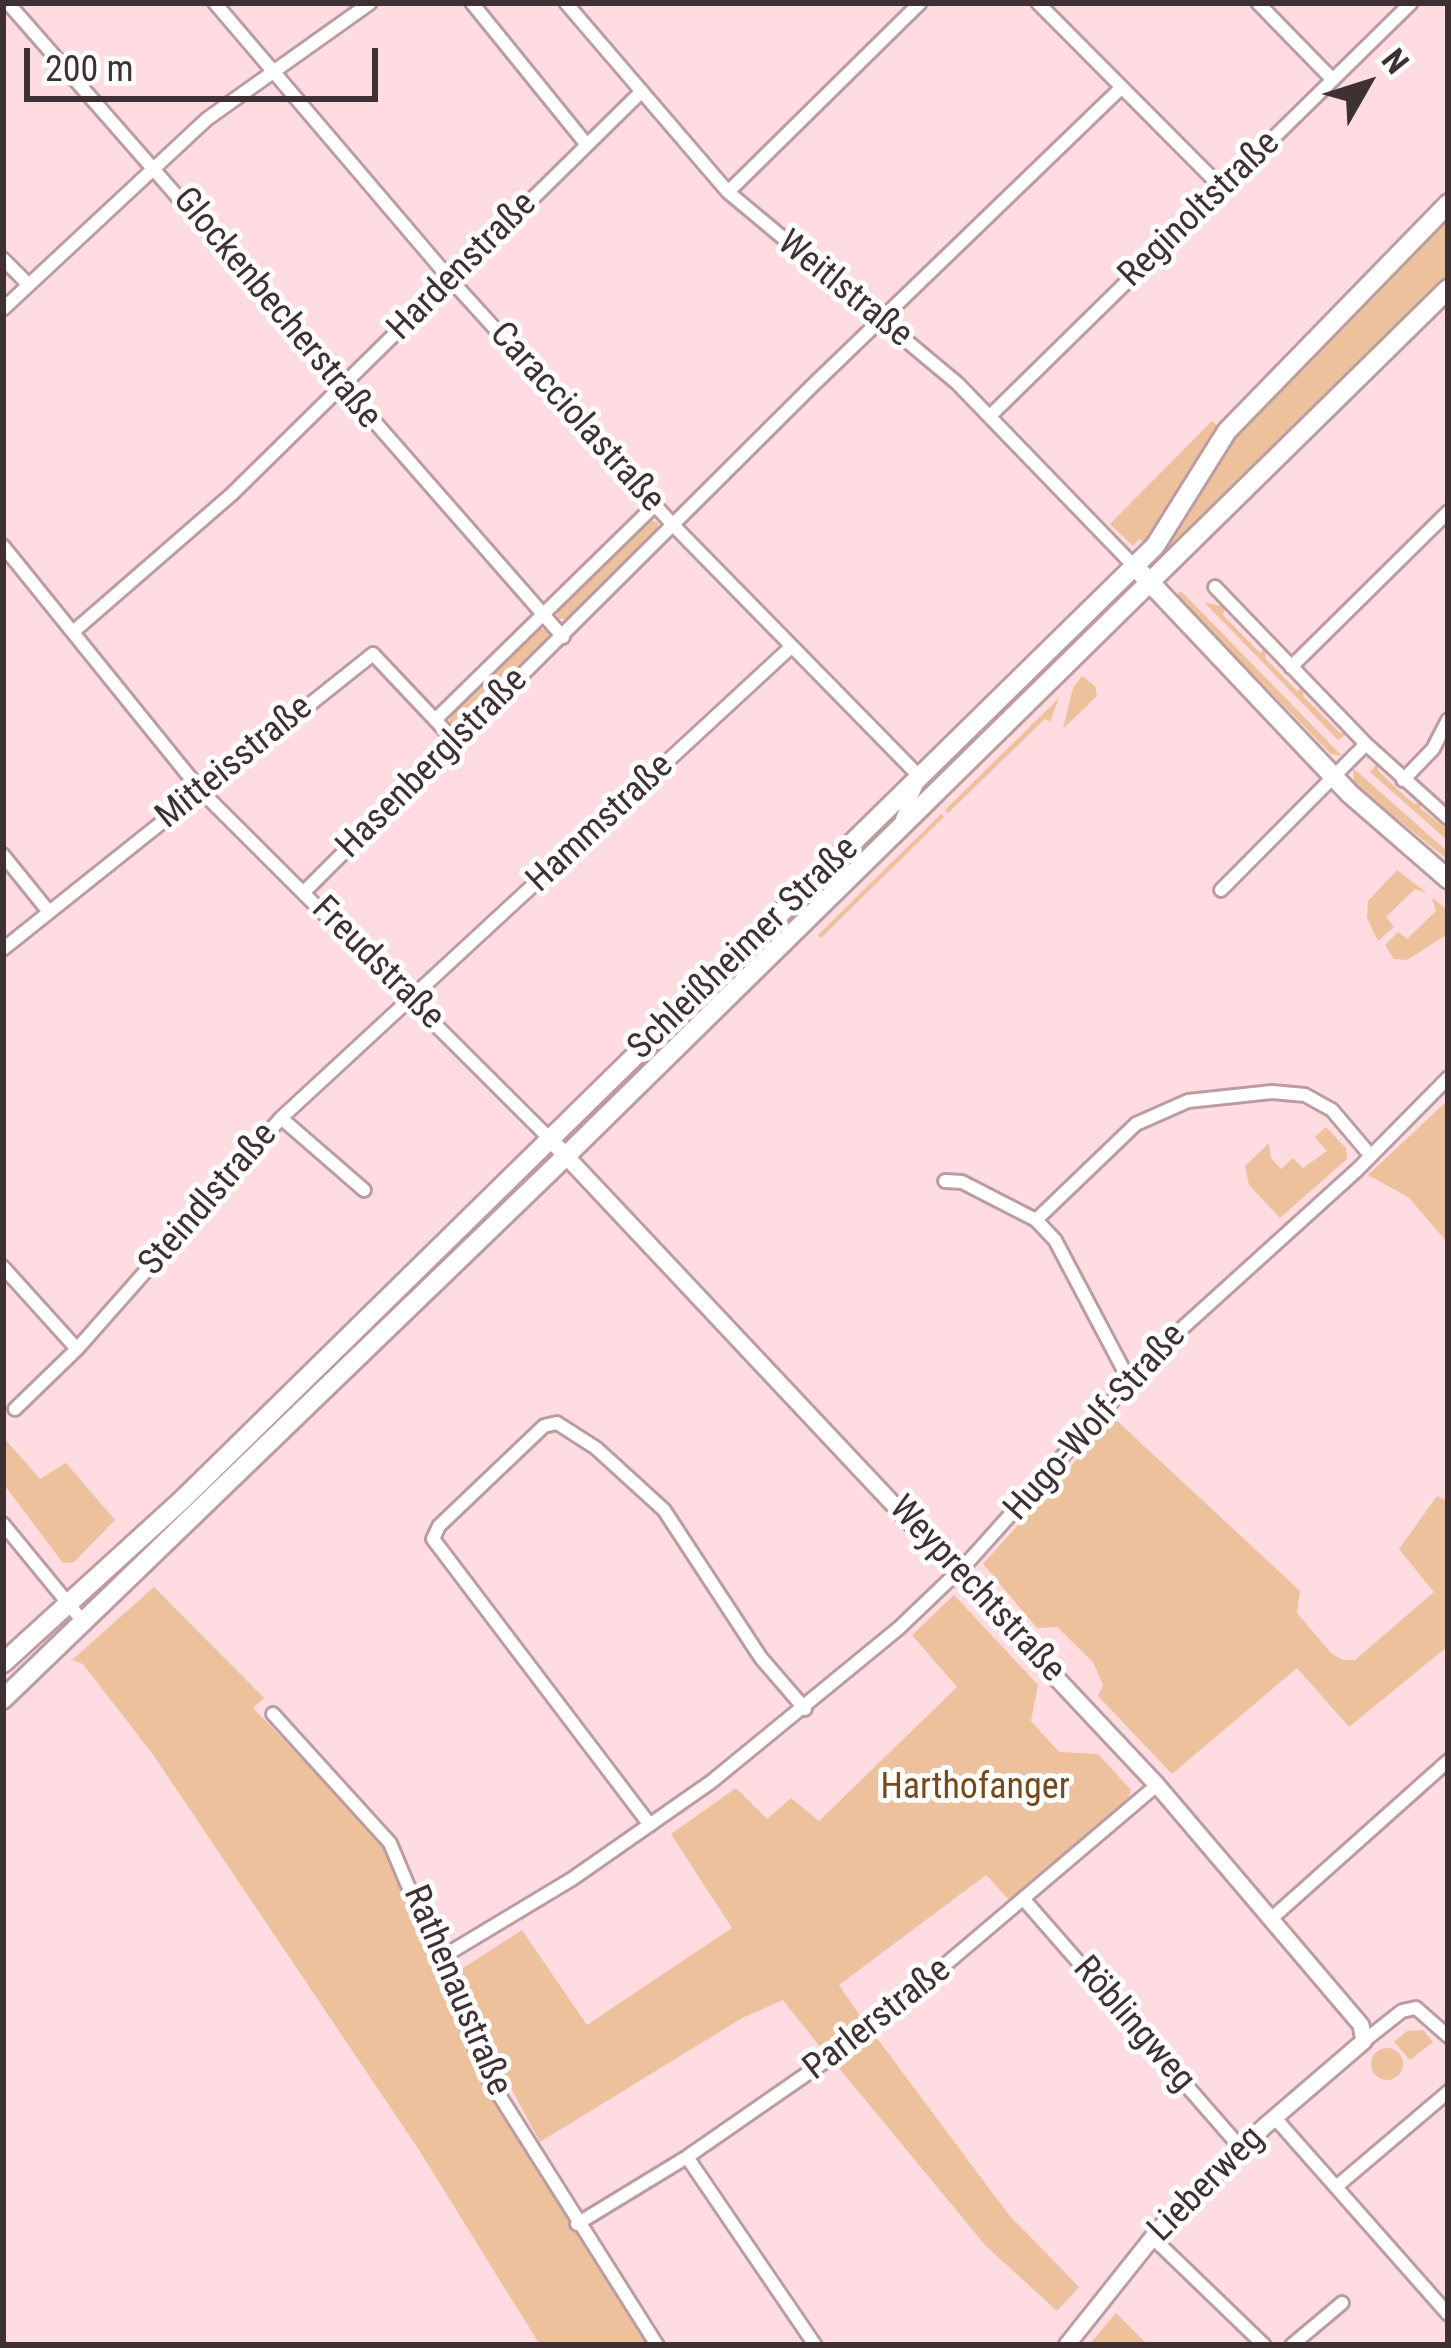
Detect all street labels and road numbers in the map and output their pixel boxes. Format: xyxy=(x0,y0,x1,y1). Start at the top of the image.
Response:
street label: Reginoltstraße xyxy=(1111,123,1289,297)
street label: Glockenbecherstraße xyxy=(163,180,389,438)
street label: Hardenstraße xyxy=(380,184,546,350)
street label: Weitlstraße xyxy=(768,222,920,358)
street label: Caracciolastraße xyxy=(479,314,673,522)
street label: Hasenberglstraße xyxy=(329,660,537,868)
street label: Mitteisstraße xyxy=(148,687,322,839)
street label: Hammstraße xyxy=(519,745,683,903)
street label: Schleißheimer Straße xyxy=(620,828,868,1070)
street label: Freudstraße xyxy=(302,889,452,1039)
street label: Steindlstraße xyxy=(131,1115,287,1285)
street label: Hugo-Wolf-Straße xyxy=(996,1315,1196,1531)
street label: Weyprechtstraße xyxy=(879,1488,1073,1692)
street label: Rathenaustraße xyxy=(392,1880,520,2102)
street label: Parlerstraße xyxy=(796,1949,960,2091)
street label: Röblingweg xyxy=(1063,1949,1203,2101)
street label: Lieberweg xyxy=(1140,2118,1274,2252)

